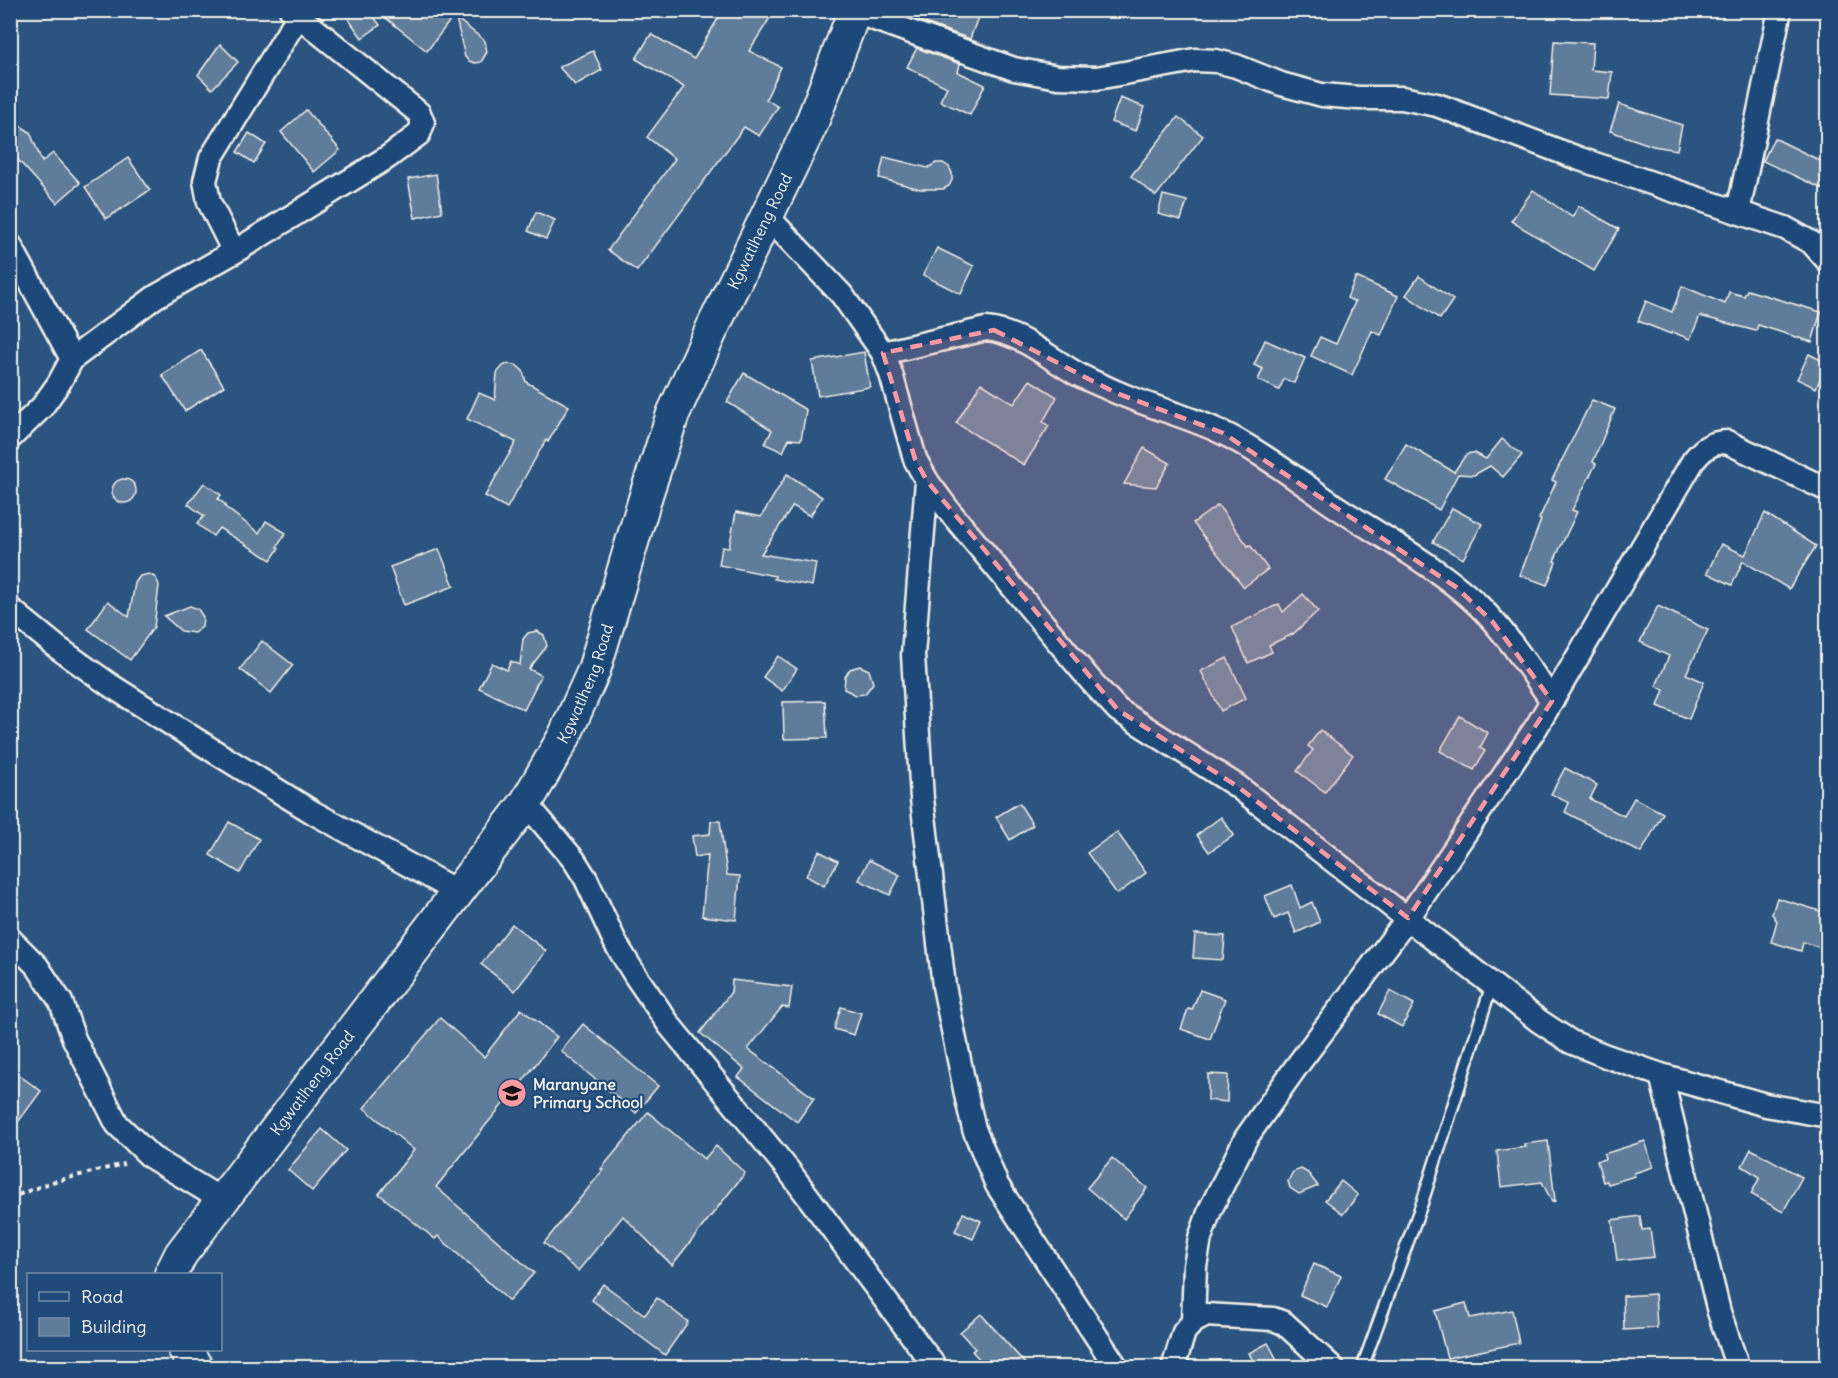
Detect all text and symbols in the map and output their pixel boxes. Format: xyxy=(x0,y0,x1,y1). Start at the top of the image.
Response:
street label: Kgwatlheng Road xyxy=(723,170,796,293)
street label: Kgwatlheng Road xyxy=(552,621,617,747)
street label: Kgwatlheng Road xyxy=(266,1026,359,1139)
place label: Maranyane Primary School xyxy=(533,1074,643,1113)
school or university icon: Maranyane Primary School xyxy=(496,1077,528,1109)
legend xyxy=(27,1273,222,1351)
text: Road xyxy=(81,1285,124,1308)
text: Building xyxy=(81,1315,146,1338)

